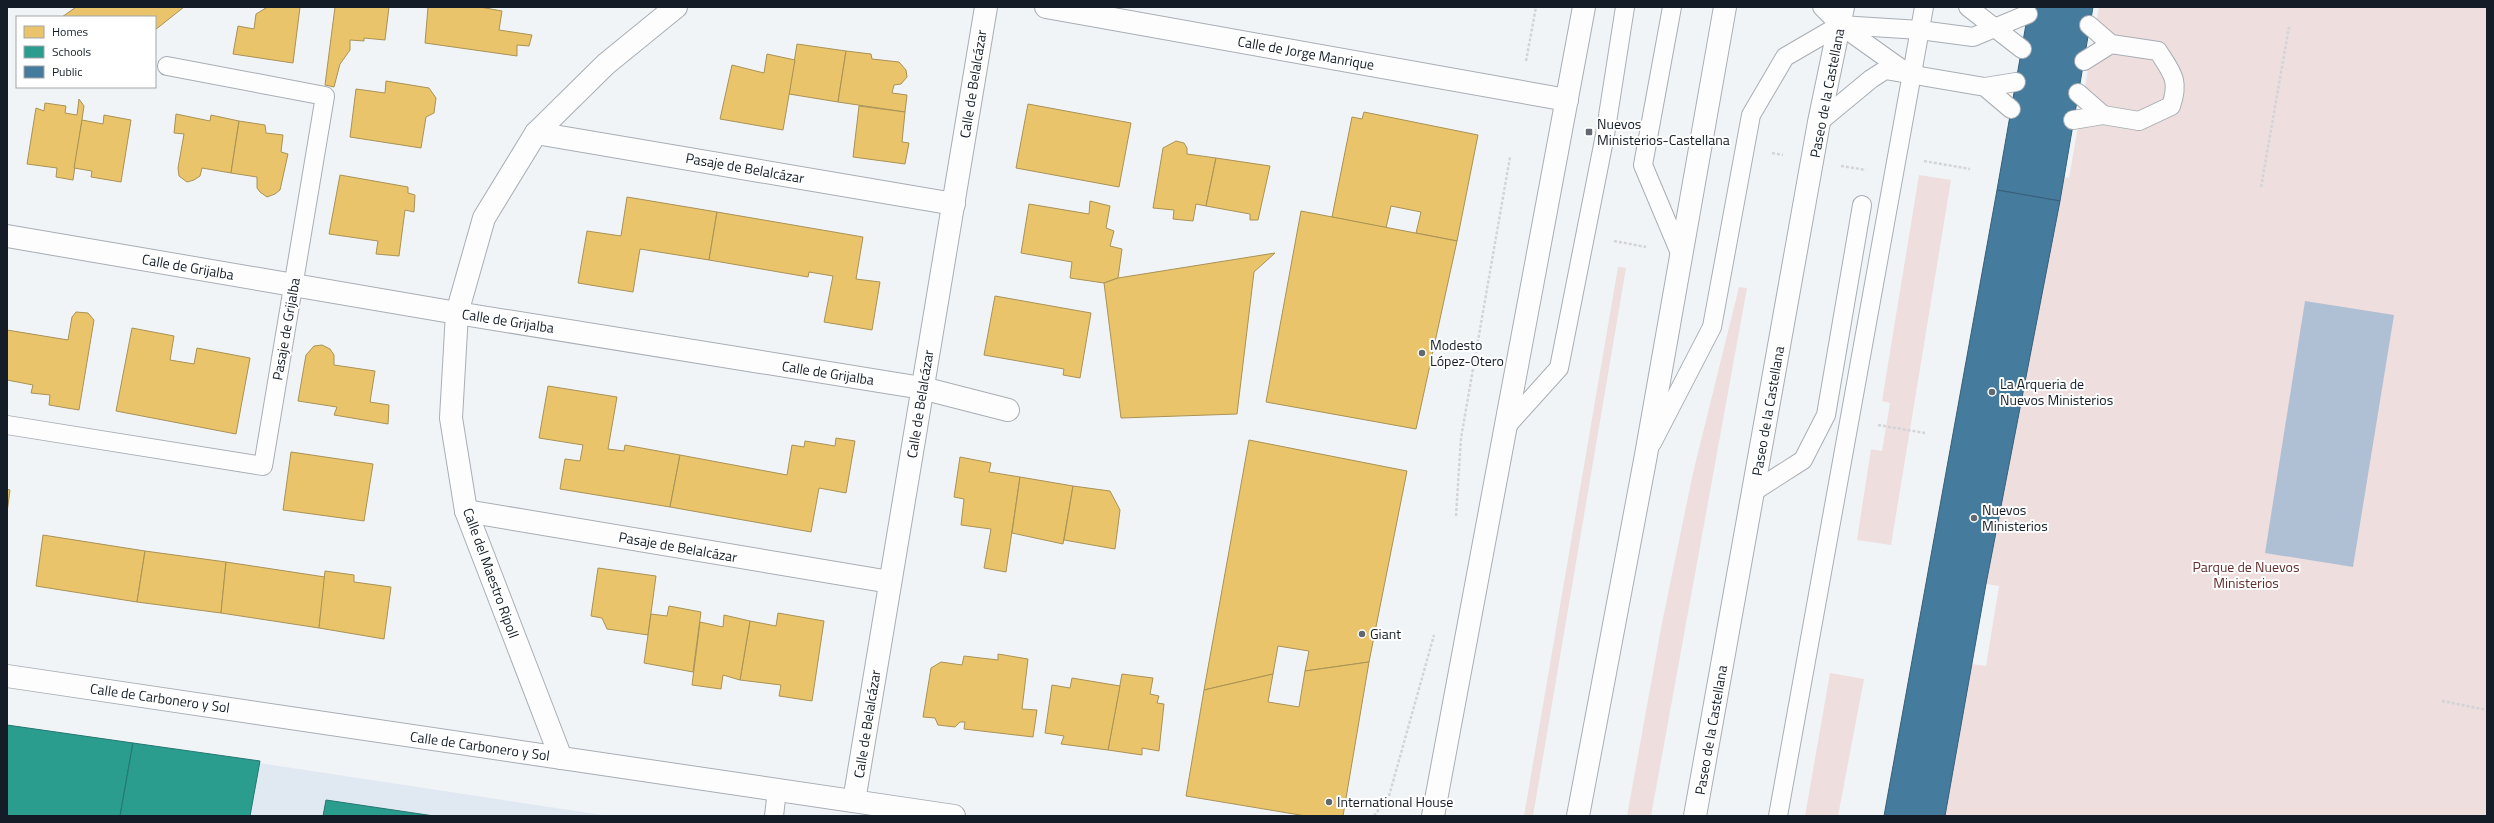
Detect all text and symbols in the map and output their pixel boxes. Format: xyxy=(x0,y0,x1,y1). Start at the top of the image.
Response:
legend xyxy=(16,16,156,88)
text: Homes xyxy=(52,22,88,41)
street label: Paseo de la Castellana xyxy=(1804,26,1849,159)
street label: Calle de Belalcázar xyxy=(954,28,991,140)
street label: Calle de Jorge Manrique xyxy=(1236,30,1376,75)
text: Schools xyxy=(52,42,92,61)
text: Public xyxy=(52,62,82,81)
place label: Nuevos Ministerios-Castellana xyxy=(1597,113,1730,150)
marker: Nuevos Ministerios-Castellana xyxy=(1584,127,1594,137)
street label: Pasaje de Belalcázar xyxy=(684,147,806,188)
street label: Calle de Grijalba xyxy=(140,248,236,285)
street label: Pasaje de Grijalba xyxy=(266,276,305,382)
street label: Calle de Grijalba xyxy=(460,303,556,338)
place label: Modesto López-Otero xyxy=(1430,334,1504,371)
street label: Paseo de la Castellana xyxy=(1746,344,1789,477)
street label: Calle de Belalcázar xyxy=(901,348,938,460)
marker: Modesto López-Otero xyxy=(1417,348,1427,358)
street label: Calle de Grijalba xyxy=(780,355,876,390)
place label: La Arqueria de Nuevos Ministerios xyxy=(2000,373,2113,410)
marker: La Arqueria de Nuevos Ministerios xyxy=(1987,387,1997,397)
place label: Nuevos Ministerios xyxy=(1982,499,2048,536)
street label: Calle del Maestro Ripoll xyxy=(458,505,525,641)
marker: Nuevos Ministerios xyxy=(1969,513,1979,523)
street label: Pasaje de Belalcázar xyxy=(617,526,739,567)
park label: Parque de Nuevos Ministerios xyxy=(2193,556,2299,593)
place label: Giant xyxy=(1370,623,1401,644)
marker: Giant xyxy=(1357,629,1367,639)
street label: Paseo de la Castellana xyxy=(1689,663,1732,796)
street label: Calle de Belalcázar xyxy=(848,668,885,780)
street label: Calle de Carbonero y Sol xyxy=(89,677,231,718)
street label: Calle de Carbonero y Sol xyxy=(409,725,551,766)
place label: International House xyxy=(1337,791,1453,812)
marker: International House xyxy=(1324,797,1334,807)

